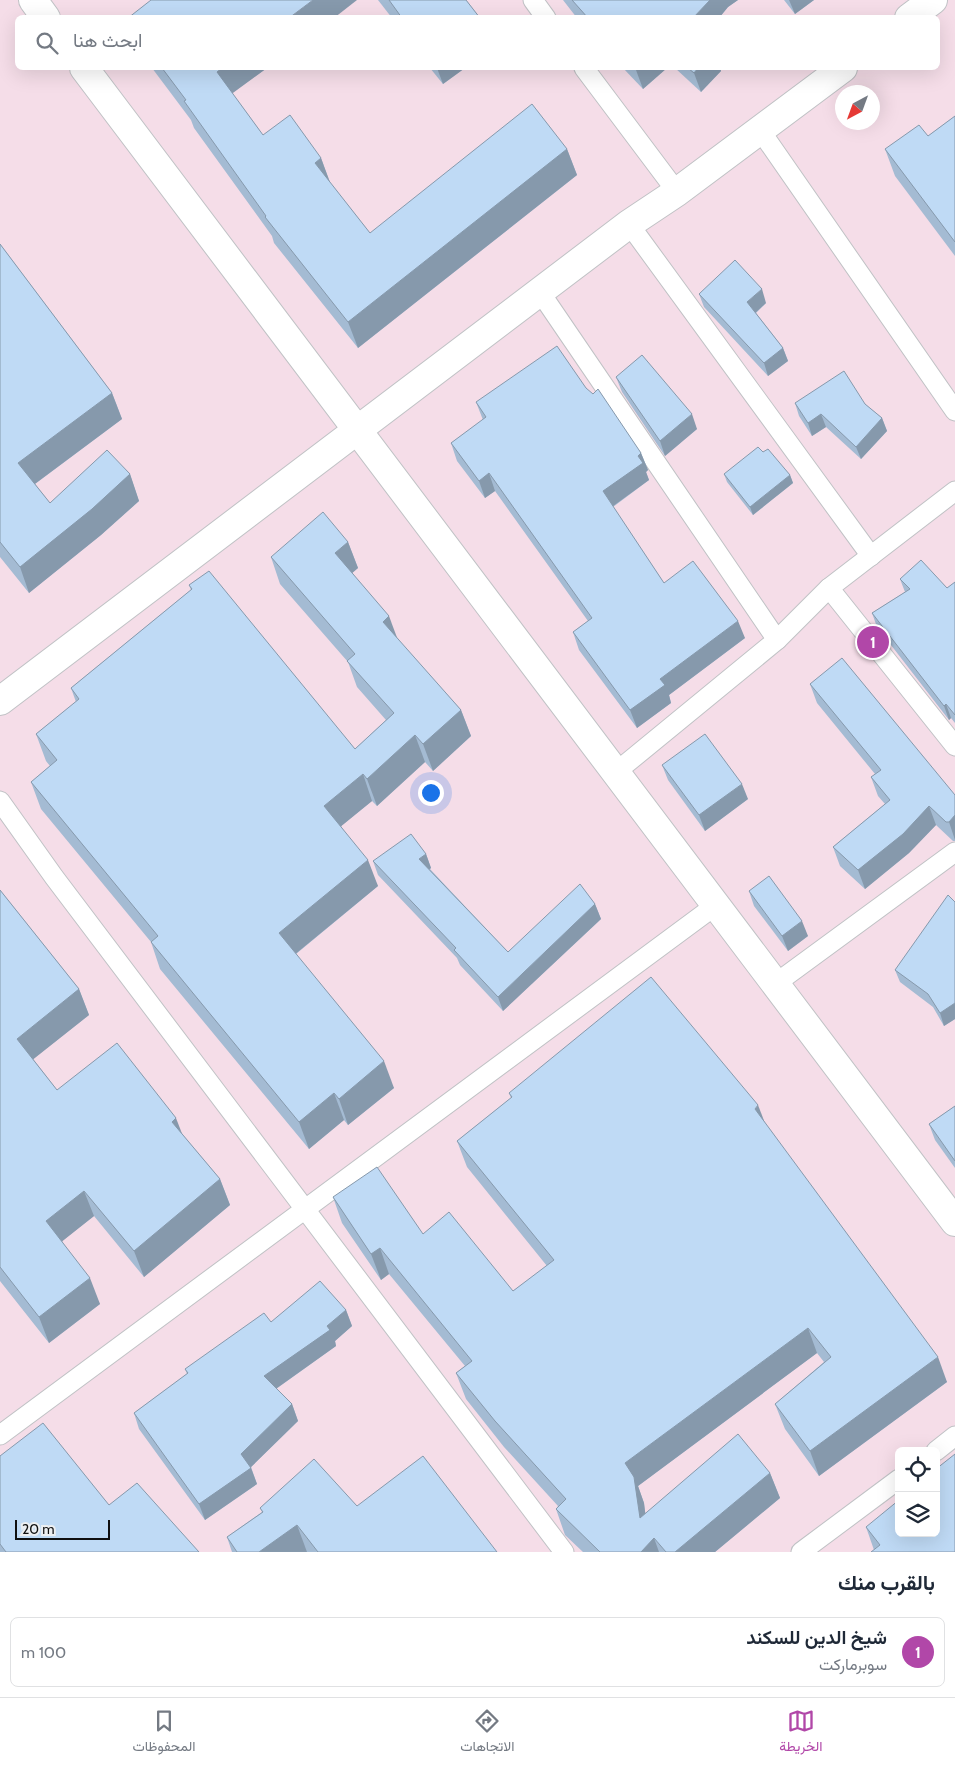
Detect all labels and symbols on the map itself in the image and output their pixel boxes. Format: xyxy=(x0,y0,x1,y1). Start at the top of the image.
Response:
north arrow xyxy=(835,85,880,130)
pin: 1 xyxy=(857,623,889,661)
your location xyxy=(418,780,444,806)
scale bar xyxy=(15,1517,110,1540)

